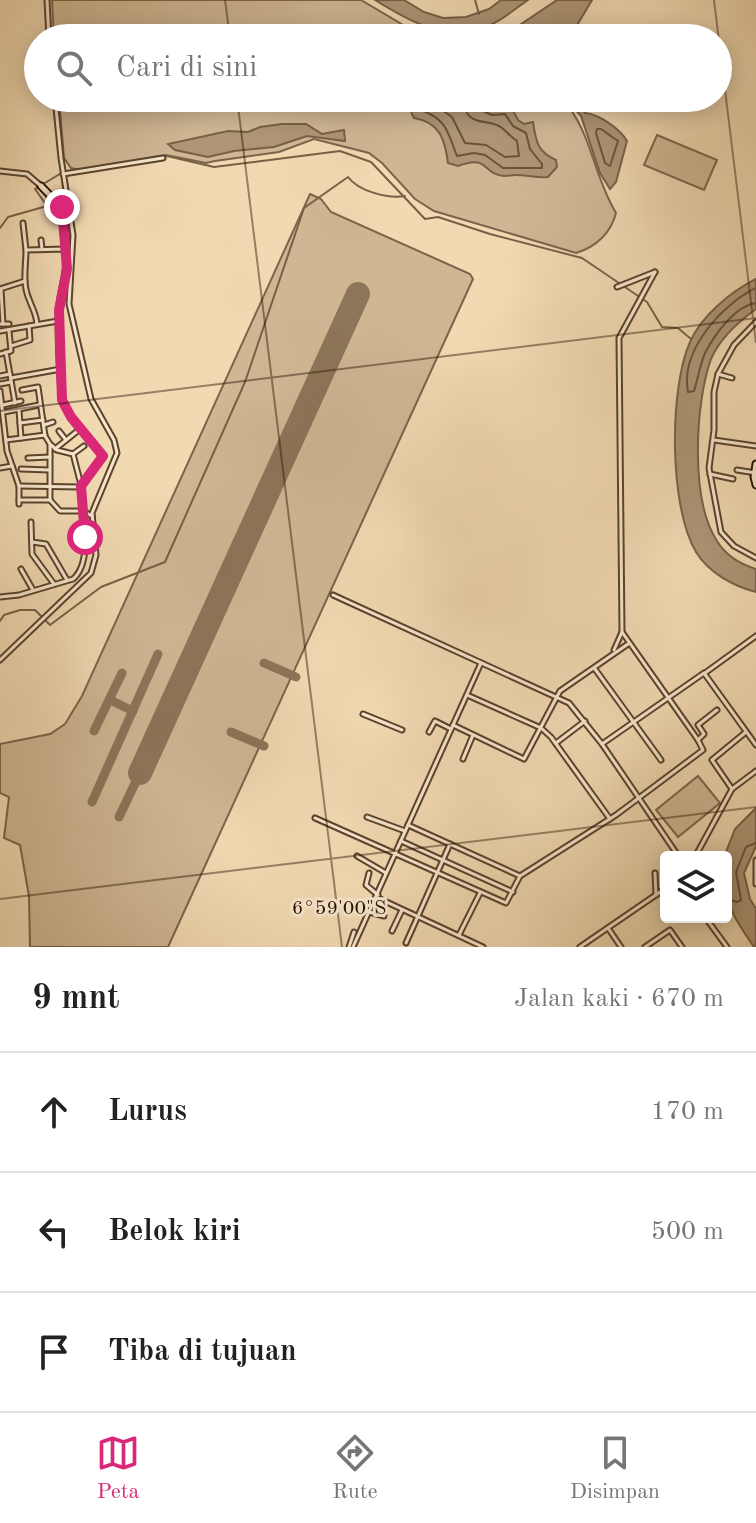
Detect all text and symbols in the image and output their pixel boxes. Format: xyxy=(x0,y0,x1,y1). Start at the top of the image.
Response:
search box xyxy=(24,24,732,112)
icon: search xyxy=(52,46,96,90)
text: Cari di sini xyxy=(116,53,257,83)
route end xyxy=(44,189,80,225)
route start xyxy=(67,519,103,555)
map controls xyxy=(660,851,732,923)
button: layers xyxy=(660,851,732,923)
text: 6°59'00"S xyxy=(292,899,386,919)
text: 9 mnt xyxy=(32,982,120,1016)
text: Jalan kaki · 670 m xyxy=(514,986,724,1012)
icon: ahead xyxy=(32,1090,76,1134)
text: Lurus xyxy=(108,1097,187,1127)
text: 170 m xyxy=(651,1099,724,1125)
icon: left xyxy=(32,1210,76,1254)
text: Belok kiri xyxy=(108,1217,241,1247)
text: 500 m xyxy=(651,1219,724,1245)
icon: arrive xyxy=(32,1330,76,1374)
text: Tiba di tujuan xyxy=(108,1337,297,1367)
tab: Peta xyxy=(96,1431,140,1506)
tab: Rute xyxy=(332,1431,378,1506)
tab: Disimpan xyxy=(570,1431,660,1506)

